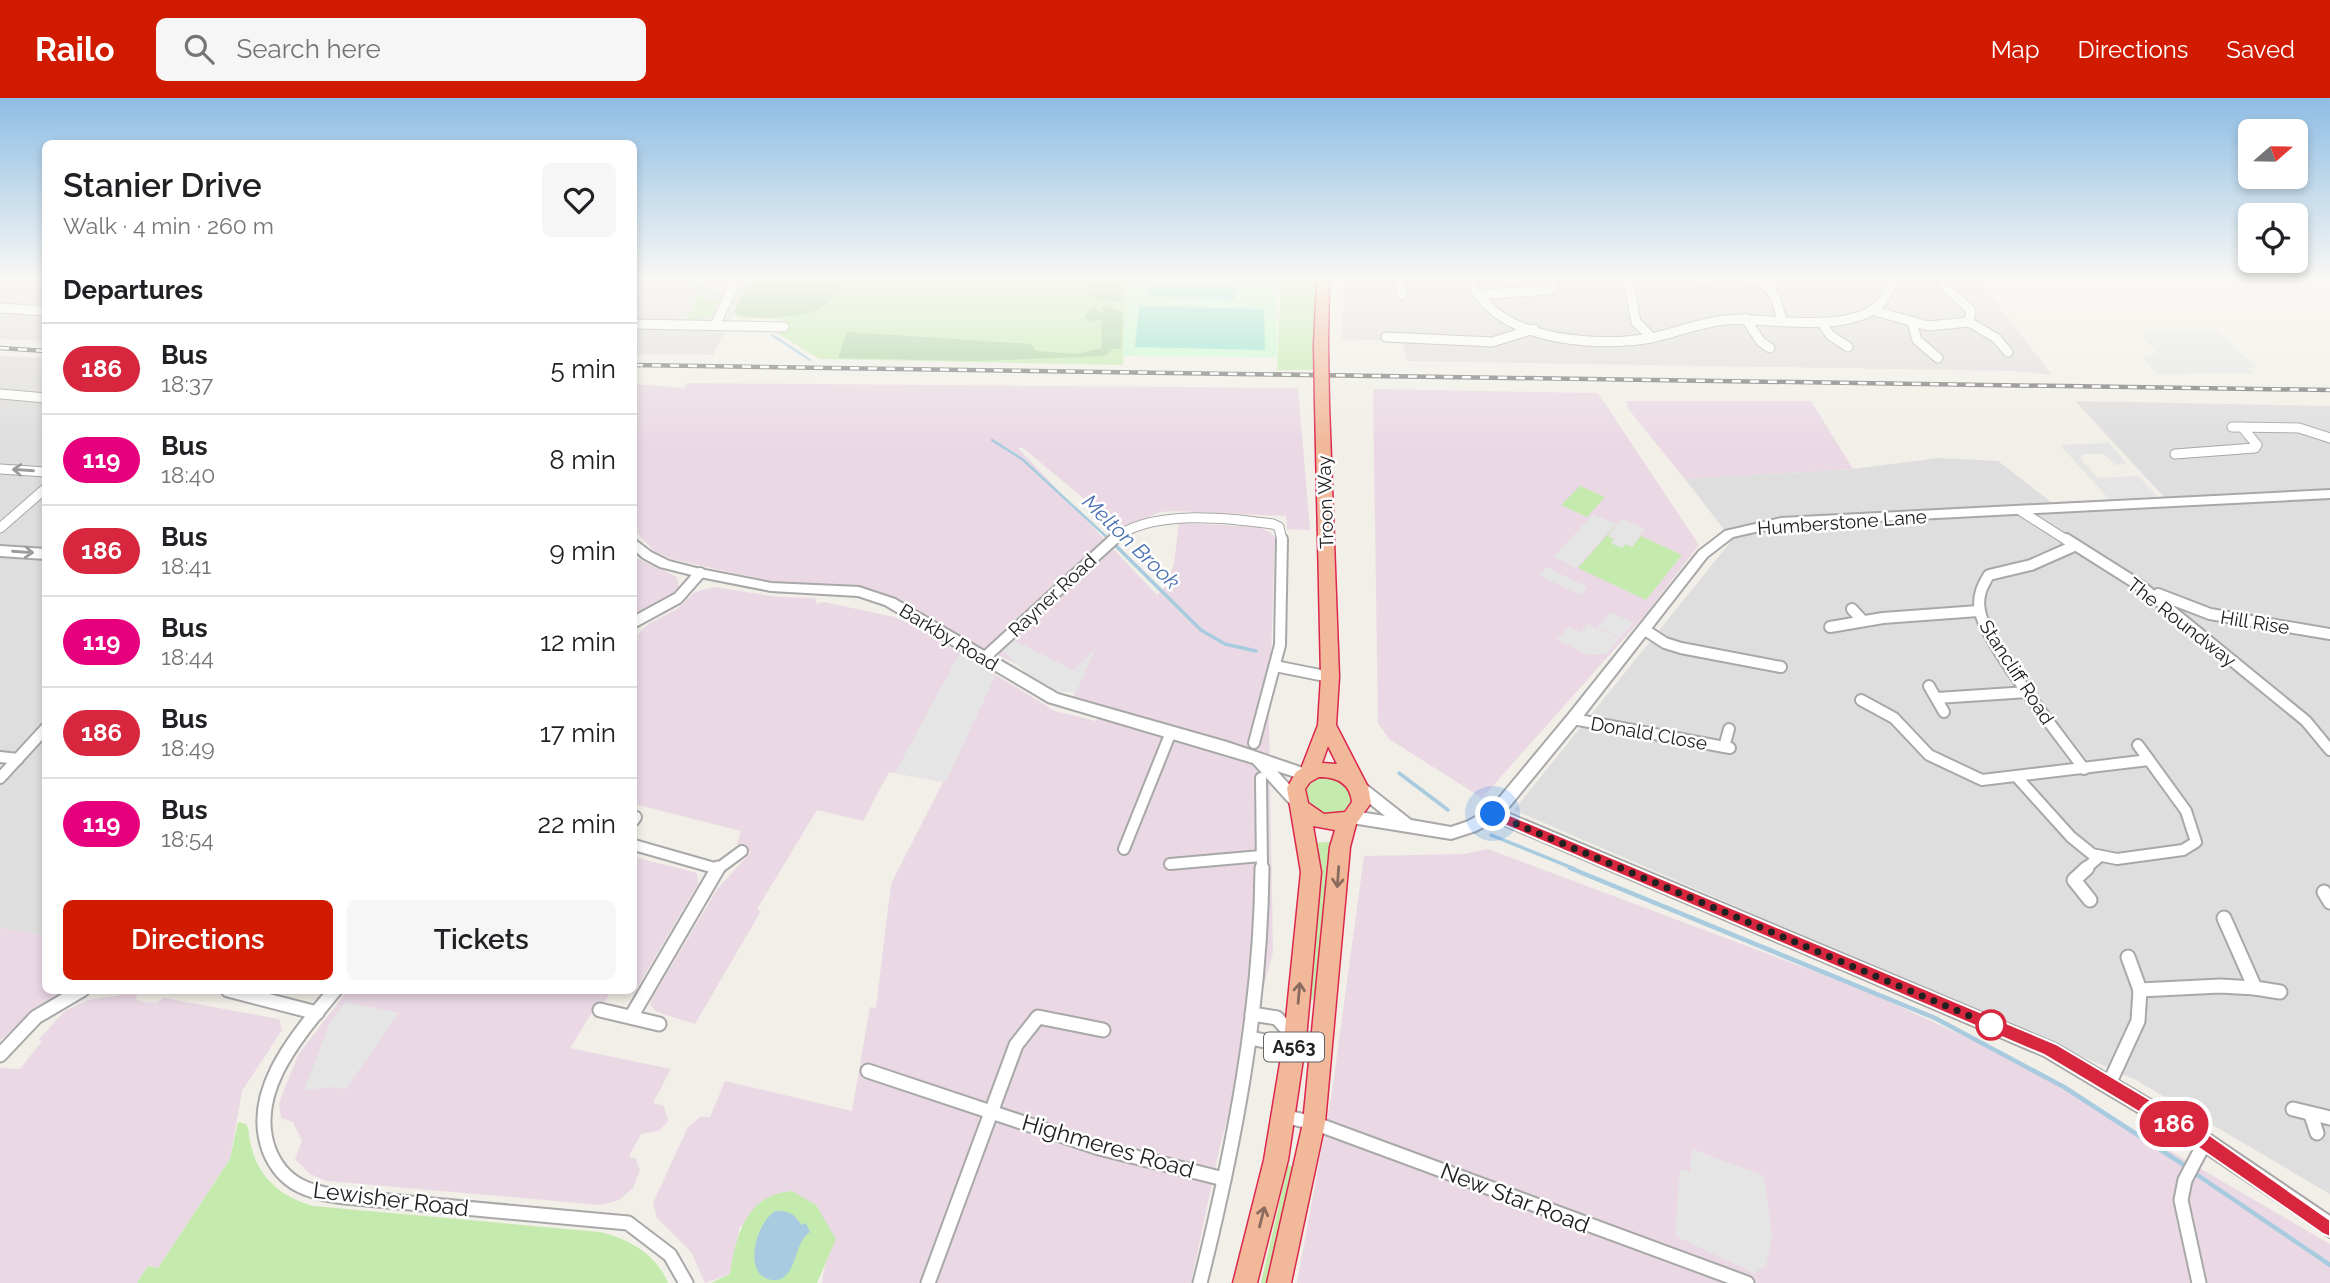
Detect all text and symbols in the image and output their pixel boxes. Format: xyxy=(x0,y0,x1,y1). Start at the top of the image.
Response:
search box xyxy=(156,18,646,81)
text: Railo xyxy=(35,30,114,69)
icon: search xyxy=(180,30,218,68)
text: Search here xyxy=(236,34,381,64)
text: Map xyxy=(1991,35,2040,64)
text: Directions xyxy=(2078,35,2188,64)
text: Saved xyxy=(2226,35,2295,64)
north arrow xyxy=(2238,119,2308,189)
map controls xyxy=(2238,119,2308,273)
button: heart xyxy=(542,163,616,237)
text: Stanier Drive xyxy=(63,166,262,205)
button: locate xyxy=(2238,203,2308,273)
text: Walk · 4 min · 260 m xyxy=(63,212,274,239)
text: Departures xyxy=(63,275,203,305)
text: Bus xyxy=(161,340,208,370)
text: 186 xyxy=(81,354,122,383)
text: 5 min xyxy=(550,354,616,384)
text: 18:37 xyxy=(161,370,213,397)
text: Bus xyxy=(161,431,208,461)
text: 119 xyxy=(83,445,120,474)
text: 8 min xyxy=(549,445,616,475)
street label: Troon Way xyxy=(1312,455,1338,549)
text: 18:40 xyxy=(161,461,215,488)
one-way arrow xyxy=(12,463,35,476)
water label: Melton Brook xyxy=(1078,489,1185,594)
street label: Humberstone Lane xyxy=(1757,505,1927,539)
text: Bus xyxy=(161,522,208,552)
text: 186 xyxy=(81,536,122,565)
text: 9 min xyxy=(549,536,616,566)
one-way arrow xyxy=(11,546,34,559)
street label: Rayner Road xyxy=(1004,549,1100,641)
text: 18:41 xyxy=(161,552,211,579)
street label: The Roundway xyxy=(2123,573,2241,671)
street label: Barkby Road xyxy=(896,599,1002,675)
street label: Hill Rise xyxy=(2219,606,2291,638)
text: Bus xyxy=(161,613,208,643)
street label: Stancliff Road xyxy=(1975,616,2059,728)
text: 119 xyxy=(83,627,120,656)
text: 12 min xyxy=(540,627,616,657)
text: 18:44 xyxy=(161,643,214,670)
text: Bus xyxy=(161,704,208,734)
street label: Donald Close xyxy=(1589,712,1709,754)
text: 186 xyxy=(81,718,122,747)
text: 17 min xyxy=(540,718,616,748)
text: 18:49 xyxy=(161,734,215,761)
text: Bus xyxy=(161,795,208,825)
your location xyxy=(1475,796,1510,831)
text: 119 xyxy=(83,809,120,838)
text: 22 min xyxy=(538,809,616,839)
text: 18:54 xyxy=(161,825,214,852)
one-way arrow xyxy=(1331,865,1344,888)
button: Directions xyxy=(63,900,333,980)
button: Tickets xyxy=(347,900,616,980)
one-way arrow xyxy=(1293,982,1306,1005)
unlabelled marker xyxy=(1976,1010,2006,1040)
road number: A563 xyxy=(1264,1032,1324,1062)
line badge: 186 xyxy=(2134,1101,2214,1147)
street label: Highmeres Road xyxy=(1019,1108,1197,1183)
text: 186 xyxy=(2154,1109,2194,1138)
street label: New Star Road xyxy=(1437,1157,1593,1238)
street label: Lewisher Road xyxy=(312,1176,470,1221)
one-way arrow xyxy=(1256,1206,1269,1229)

